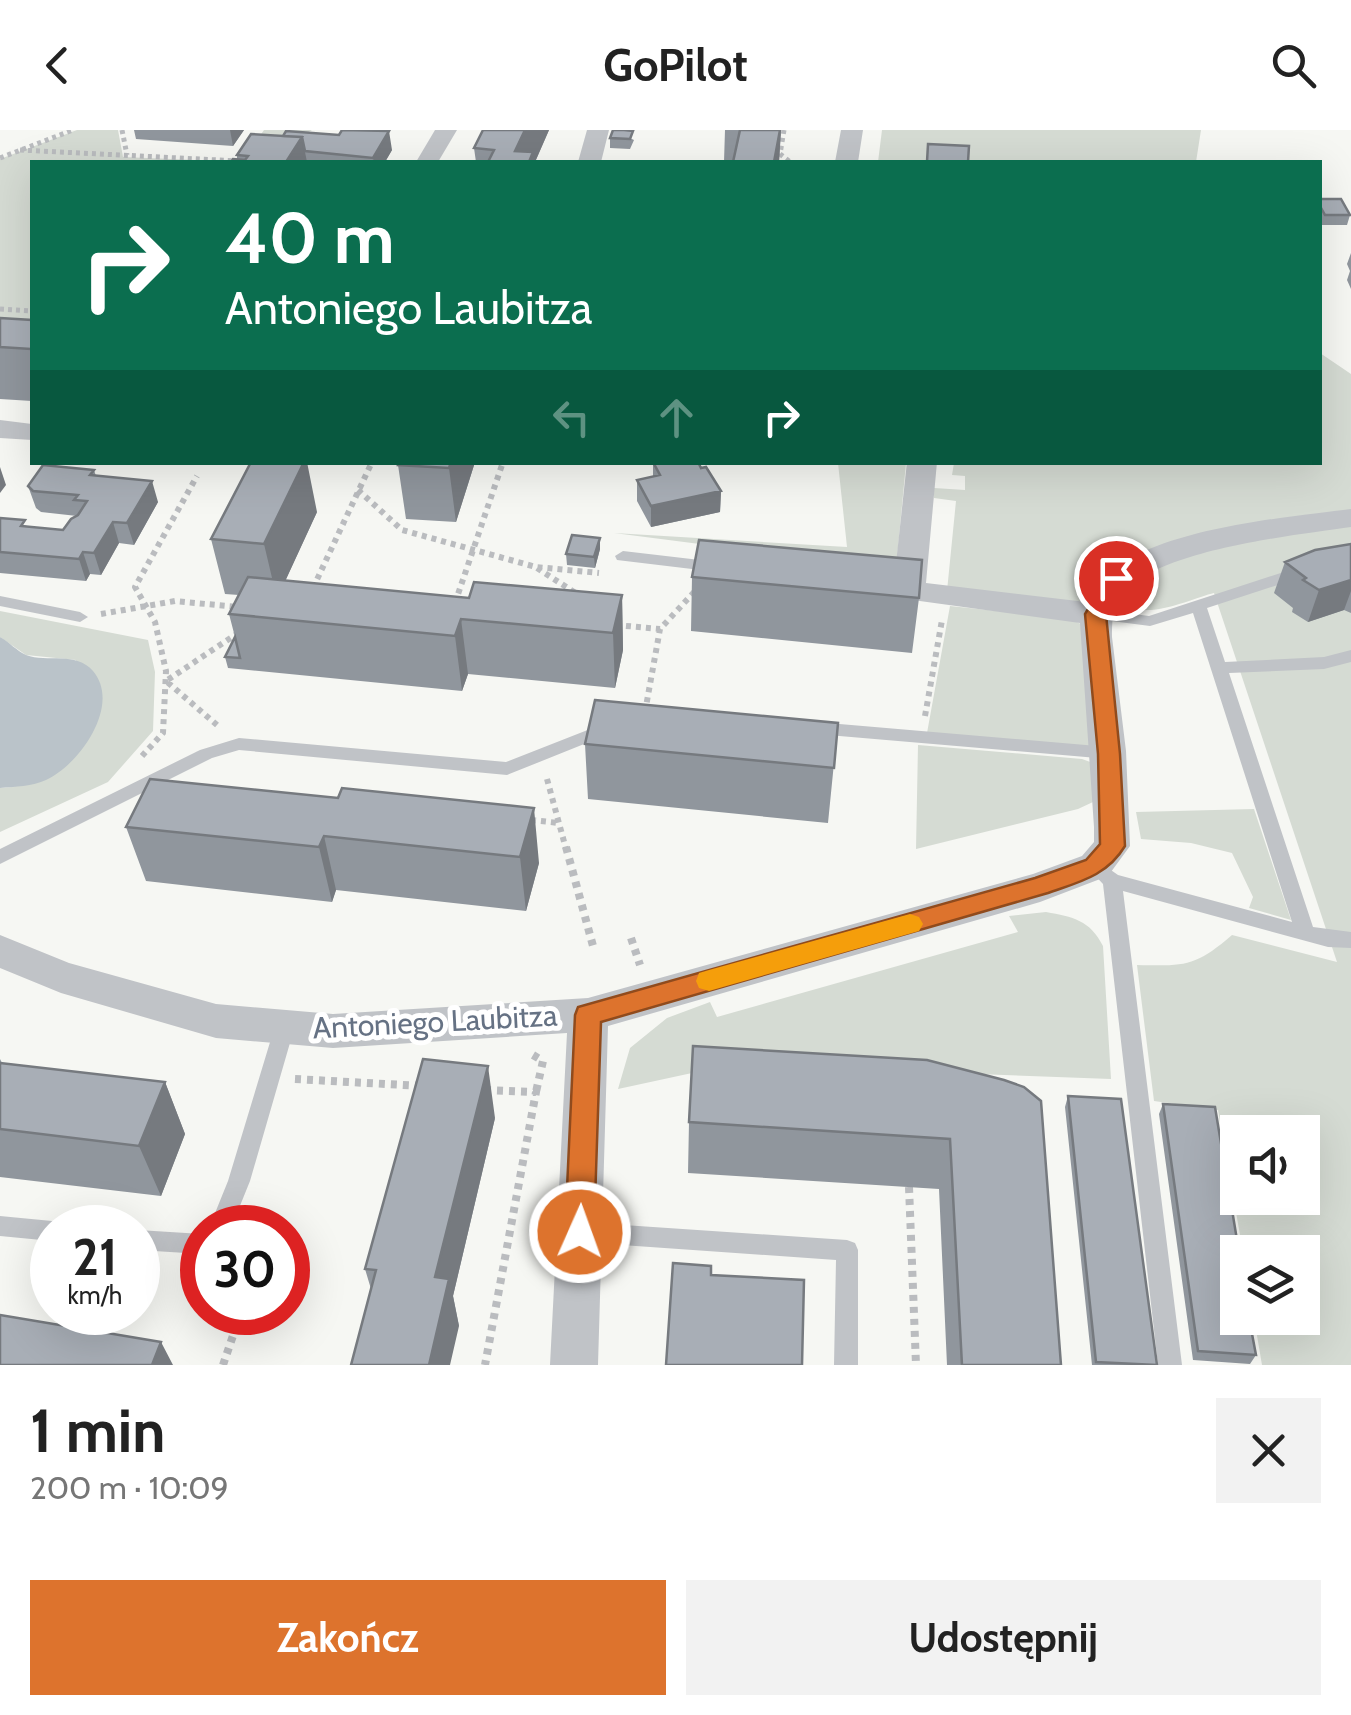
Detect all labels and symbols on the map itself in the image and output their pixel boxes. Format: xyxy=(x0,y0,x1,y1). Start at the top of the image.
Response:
pin xyxy=(1074,536,1159,621)
street label: Antoniego Laubitza xyxy=(312,997,559,1046)
position arrow xyxy=(528,1180,632,1284)
speed limit sign: 30 xyxy=(180,1205,310,1335)

